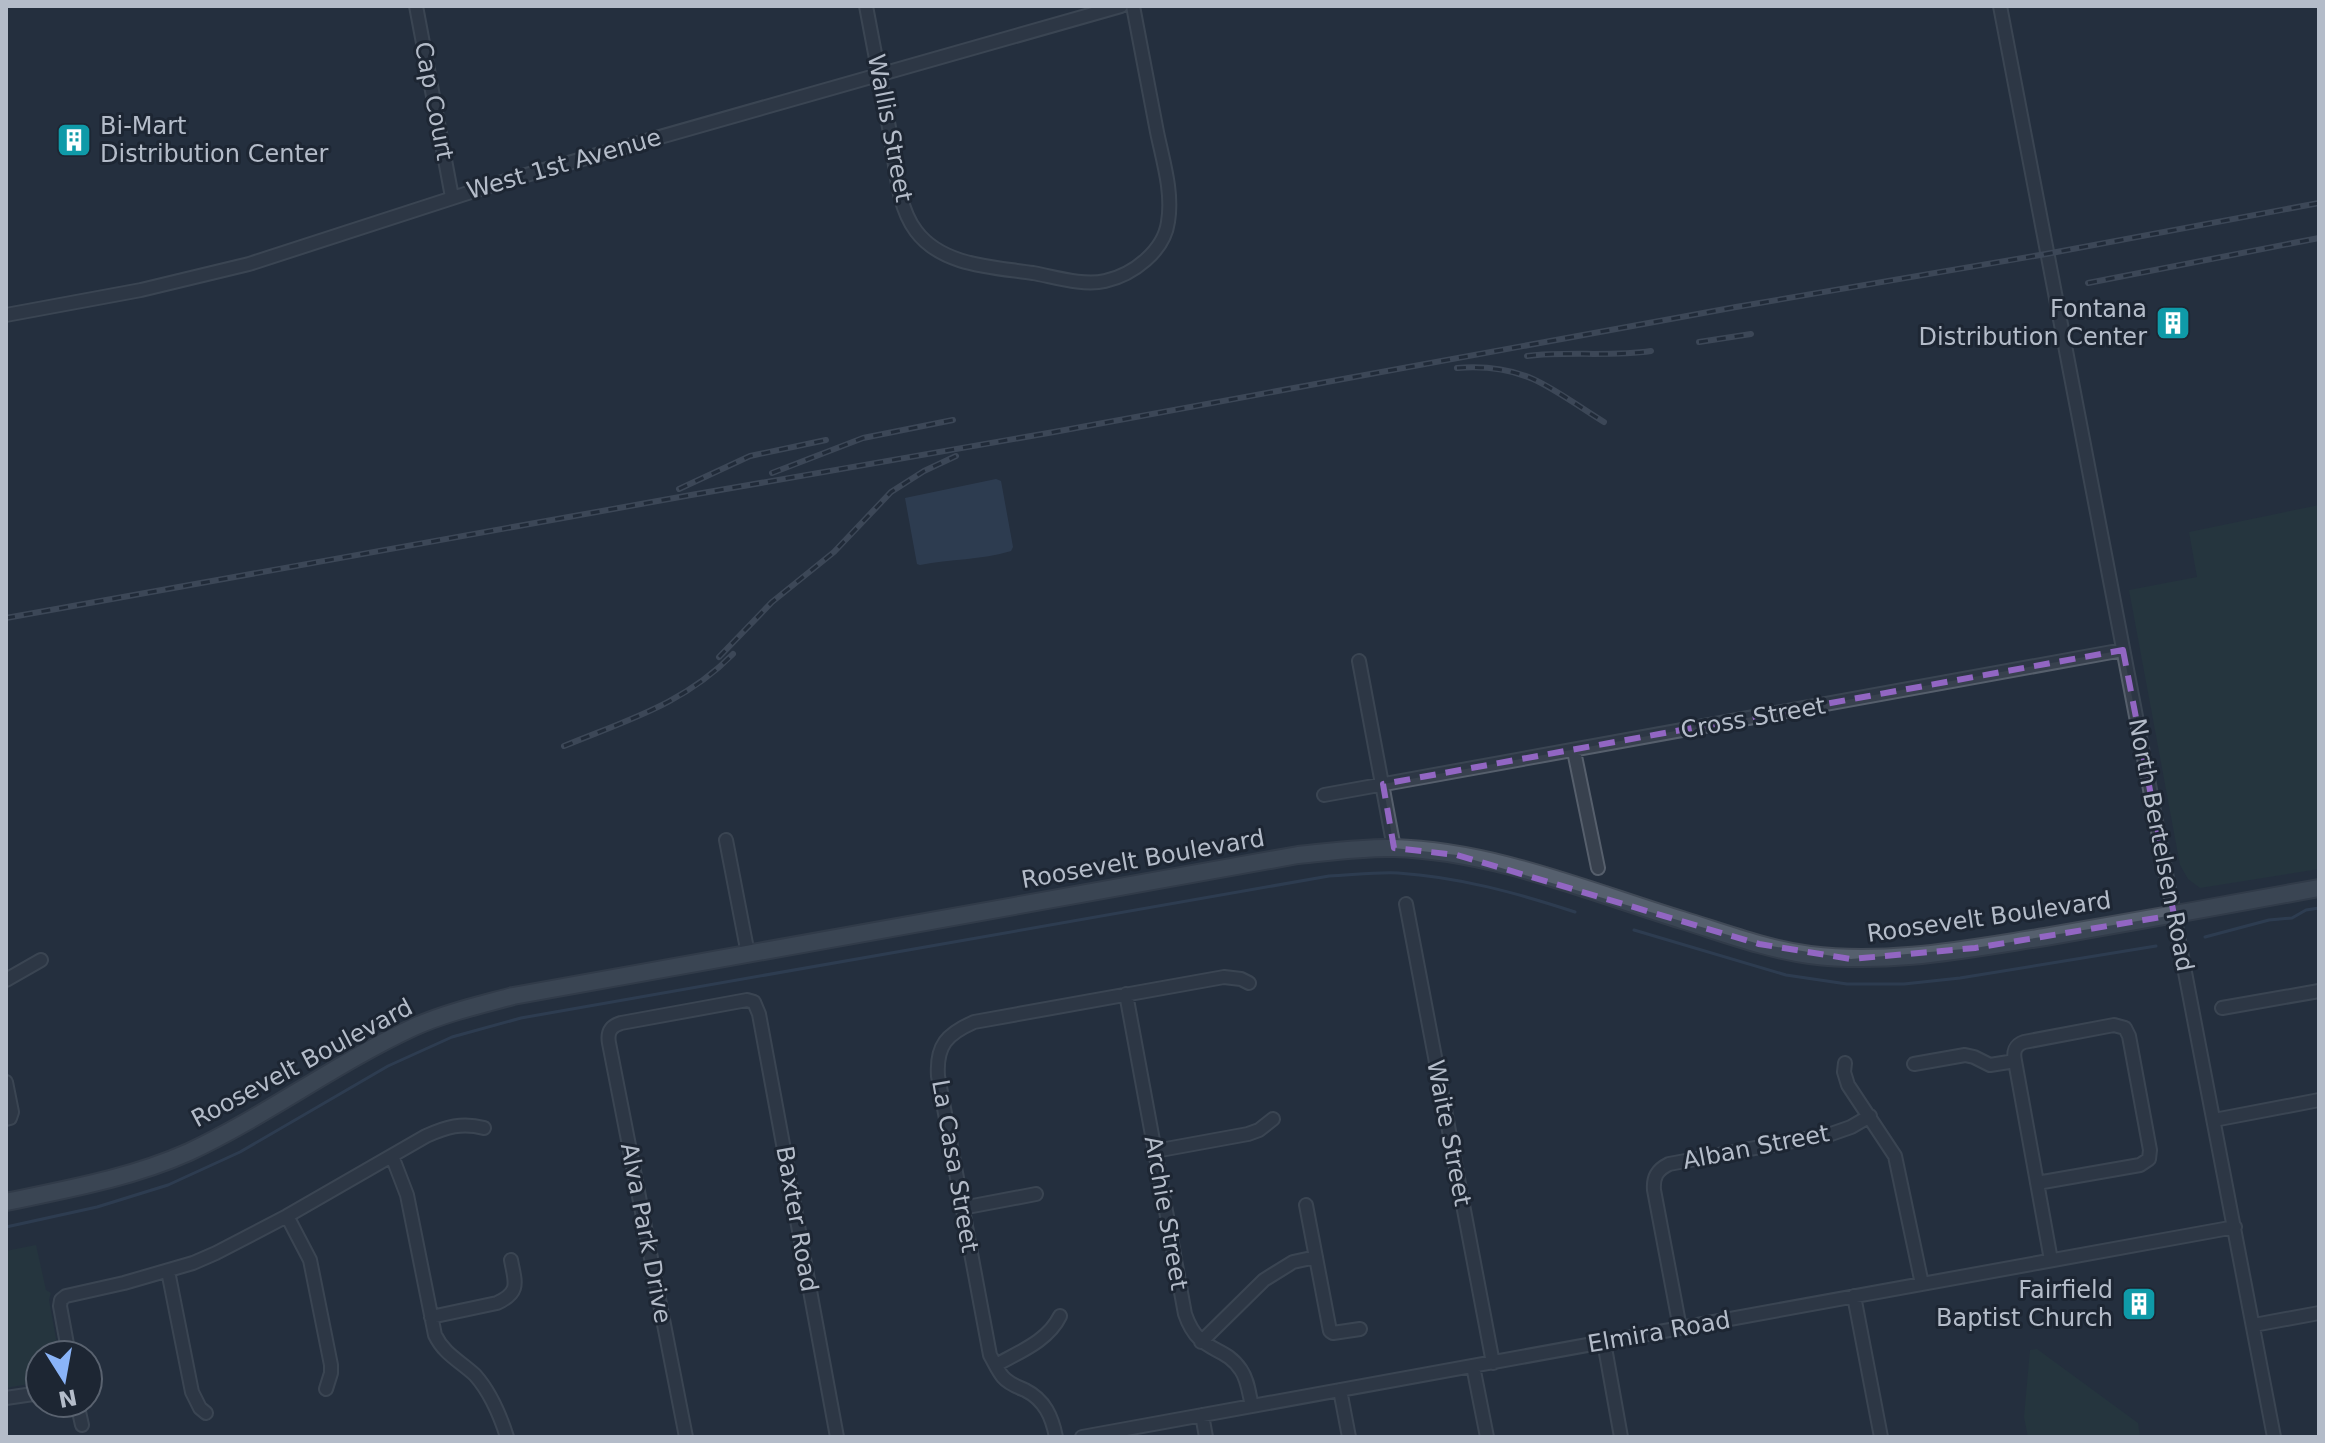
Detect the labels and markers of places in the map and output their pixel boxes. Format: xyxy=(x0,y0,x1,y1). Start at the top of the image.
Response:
place label: Bi-Mart Distribution Center xyxy=(100,112,329,168)
building icon: Bi-Mart Distribution Center xyxy=(55,121,93,159)
place label: Fontana Distribution Center xyxy=(1919,295,2147,351)
building icon: Fontana Distribution Center xyxy=(2154,304,2192,342)
place label: Fairfield Baptist Church xyxy=(1936,1276,2113,1332)
building icon: Fairfield Baptist Church xyxy=(2120,1285,2158,1323)

